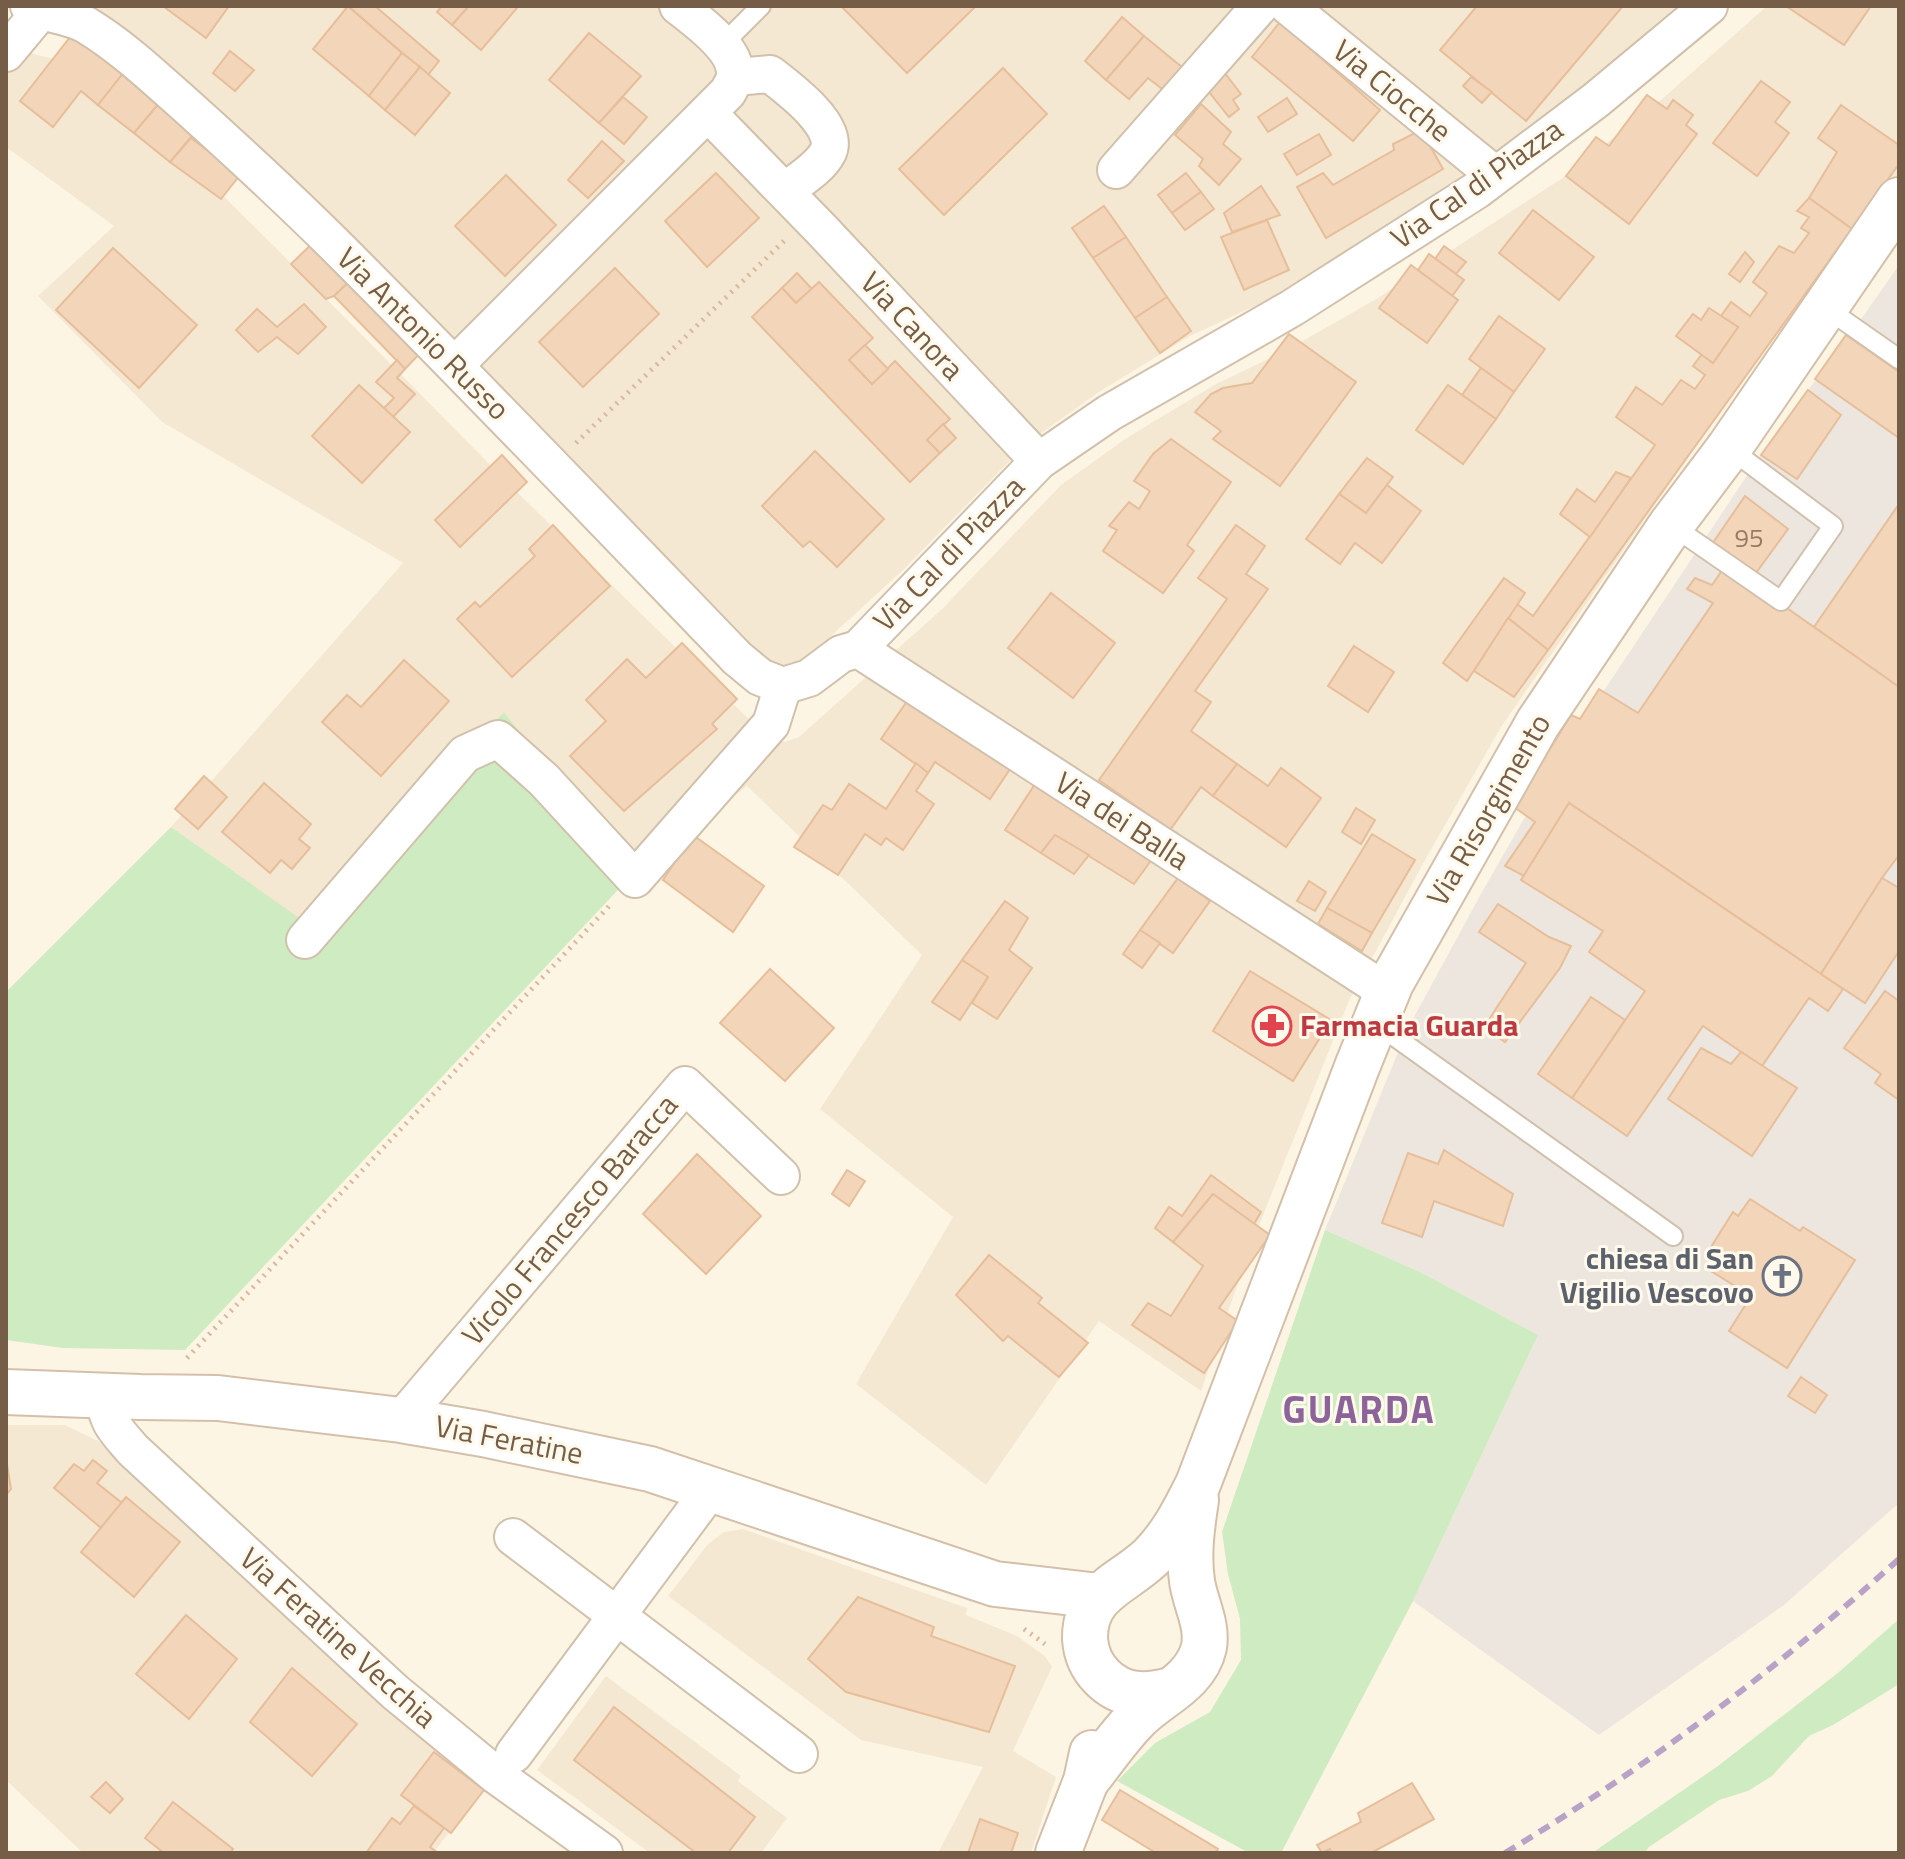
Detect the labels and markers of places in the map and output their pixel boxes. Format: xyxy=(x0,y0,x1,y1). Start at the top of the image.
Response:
place label: Farmacia Guarda xyxy=(1300,1002,1519,1048)
pharmacy icon: Farmacia Guarda xyxy=(1251,1005,1293,1047)
place label: chiesa di San Vigilio Vescovo xyxy=(1560,1235,1754,1315)
church icon: chiesa di San Vigilio Vescovo xyxy=(1761,1255,1803,1297)

